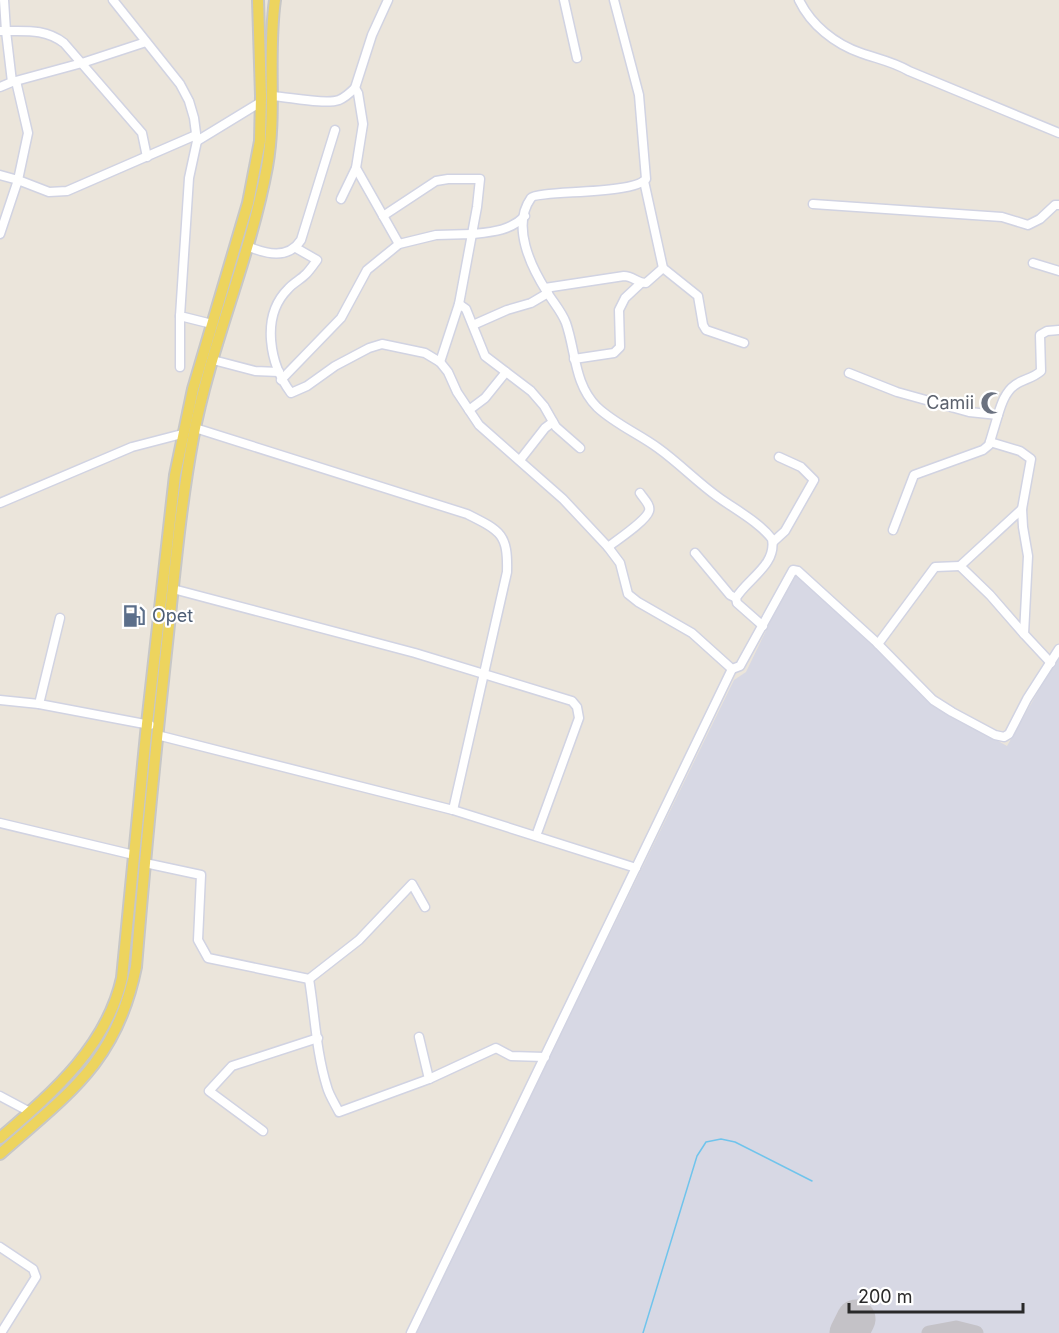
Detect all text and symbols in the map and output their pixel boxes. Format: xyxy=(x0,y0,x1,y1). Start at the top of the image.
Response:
mosque icon: Camii xyxy=(979,390,1005,416)
place label: Camii xyxy=(926,392,974,413)
fuel station icon: Opet xyxy=(121,603,147,629)
place label: Opet xyxy=(152,605,193,626)
scale bar xyxy=(849,1276,1023,1314)
text: 200 m xyxy=(858,1286,913,1307)

